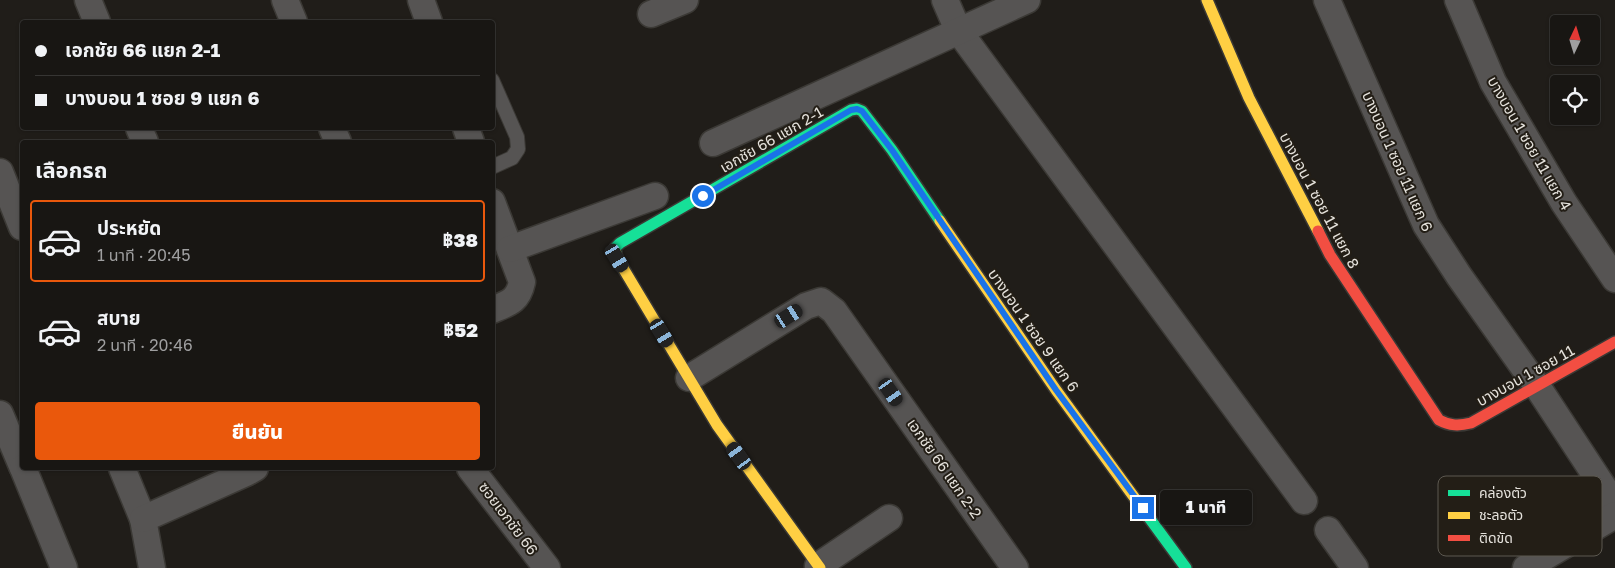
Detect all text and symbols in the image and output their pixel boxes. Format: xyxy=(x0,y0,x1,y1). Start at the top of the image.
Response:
north arrow xyxy=(1550,15,1600,65)
map controls xyxy=(1550,15,1600,125)
text: เอกชัย 66 แยก 2-1 xyxy=(65,38,220,61)
street label: บางบอน 1 ซอย 11 แยก 4 xyxy=(1484,73,1576,213)
button: locate xyxy=(1550,75,1600,125)
text: บางบอน 1 ซอย 9 แยก 6 xyxy=(65,86,260,109)
street label: บางบอน 1 ซอย 11 แยก 6 xyxy=(1359,88,1437,234)
street label: เอกชัย 66 แยก 2-1 xyxy=(716,102,826,176)
street label: บางบอน 1 ซอย 11 แยก 8 xyxy=(1276,129,1364,271)
text: เลือกรถ xyxy=(35,156,108,183)
route start xyxy=(692,185,714,207)
text: ประหยัด xyxy=(97,216,161,239)
icon: car xyxy=(37,219,82,264)
text: ฿38 xyxy=(443,228,478,251)
car xyxy=(602,241,631,275)
text: 1 นาที · 20:45 xyxy=(97,245,191,265)
street label: บางบอน 1 ซอย 9 แยก 6 xyxy=(985,265,1083,395)
car xyxy=(772,302,805,330)
text: สบาย xyxy=(97,306,141,329)
icon: car xyxy=(37,309,82,354)
car xyxy=(647,316,676,350)
text: ฿52 xyxy=(443,318,478,341)
text: 2 นาที · 20:46 xyxy=(97,335,193,355)
street label: บางบอน 1 ซอย 11 xyxy=(1473,341,1577,409)
car xyxy=(876,375,905,409)
button: ยืนยัน xyxy=(35,402,480,460)
street label: เอกชัย 66 แยก 2-2 xyxy=(904,415,986,521)
car xyxy=(724,439,753,473)
legend xyxy=(1438,476,1602,556)
street label: ซอยเอกชัย 66 xyxy=(476,478,542,558)
text: คล่องตัว xyxy=(1479,484,1527,501)
callout: 1 นาที xyxy=(1160,490,1253,526)
route end xyxy=(1132,497,1154,519)
text: 1 นาที xyxy=(1186,497,1226,517)
text: ชะลอตัว xyxy=(1479,506,1523,523)
text: ติดขัด xyxy=(1479,529,1513,546)

